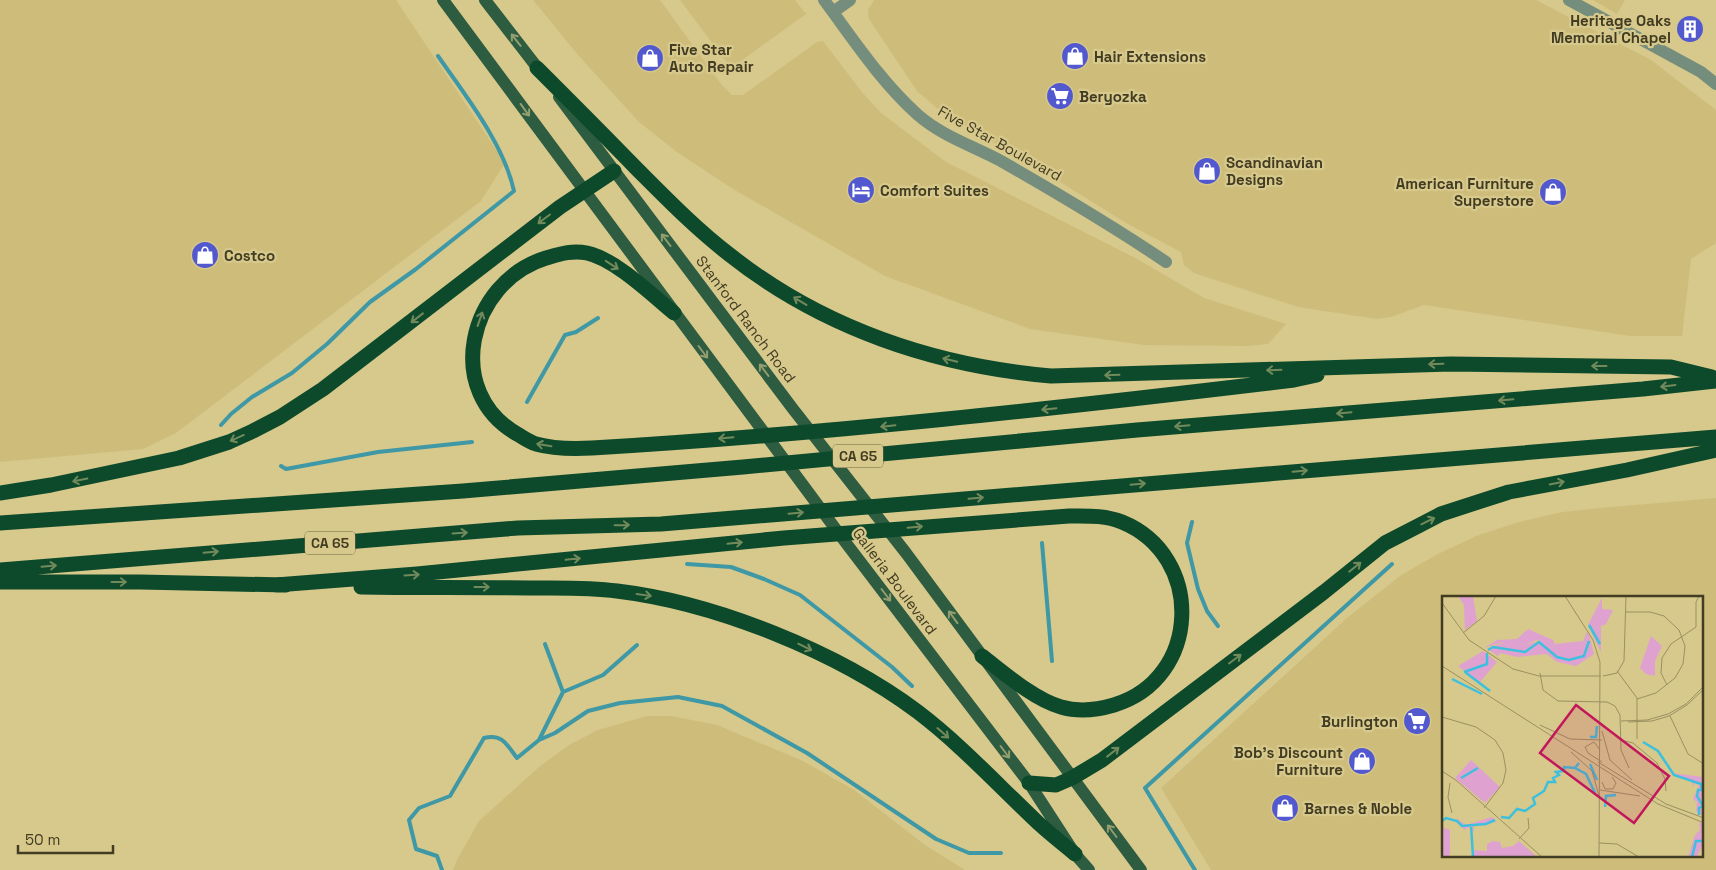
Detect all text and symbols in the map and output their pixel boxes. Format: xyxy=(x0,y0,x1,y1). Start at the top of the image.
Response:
place label: Heritage Oaks Memorial Chapel xyxy=(1551,11,1671,47)
building icon: Heritage Oaks Memorial Chapel xyxy=(1675,14,1705,44)
one-way arrow xyxy=(511,33,521,47)
place label: Five Star Auto Repair xyxy=(669,40,754,76)
shop icon: Hair Extensions xyxy=(1060,41,1090,71)
shop icon: Five Star Auto Repair xyxy=(635,43,665,73)
place label: Hair Extensions xyxy=(1094,47,1206,66)
supermarket icon: Beryozka xyxy=(1045,81,1075,111)
place label: Beryozka xyxy=(1079,87,1147,106)
street label: Five Star Boulevard xyxy=(935,101,1065,185)
one-way arrow xyxy=(520,103,530,117)
place label: Scandinavian Designs xyxy=(1226,153,1323,189)
shop icon: Scandinavian Designs xyxy=(1192,156,1222,186)
place label: American Furniture Superstore xyxy=(1396,174,1534,210)
hotel icon: Comfort Suites xyxy=(846,175,876,205)
shop icon: American Furniture Superstore xyxy=(1538,177,1568,207)
place label: Comfort Suites xyxy=(880,181,989,200)
one-way arrow xyxy=(537,214,551,224)
one-way arrow xyxy=(661,233,671,247)
shop icon: Costco xyxy=(190,240,220,270)
place label: Costco xyxy=(224,246,275,265)
street label: Stanford Ranch Road xyxy=(692,252,800,386)
one-way arrow xyxy=(604,260,618,270)
one-way arrow xyxy=(793,296,807,306)
one-way arrow xyxy=(411,312,424,323)
one-way arrow xyxy=(476,312,485,327)
one-way arrow xyxy=(698,345,709,358)
one-way arrow xyxy=(943,355,959,365)
one-way arrow xyxy=(1428,359,1444,369)
one-way arrow xyxy=(1591,361,1607,371)
one-way arrow xyxy=(759,363,769,377)
one-way arrow xyxy=(1266,365,1282,375)
one-way arrow xyxy=(1104,371,1120,380)
one-way arrow xyxy=(1660,381,1676,391)
one-way arrow xyxy=(1498,396,1514,405)
one-way arrow xyxy=(1042,404,1058,413)
one-way arrow xyxy=(1336,409,1352,418)
one-way arrow xyxy=(880,421,896,431)
one-way arrow xyxy=(1174,422,1190,431)
one-way arrow xyxy=(718,433,734,443)
one-way arrow xyxy=(230,434,245,444)
one-way arrow xyxy=(536,440,552,450)
road number: CA 65 xyxy=(833,444,883,468)
one-way arrow xyxy=(1291,466,1307,476)
one-way arrow xyxy=(72,475,88,485)
one-way arrow xyxy=(1549,478,1565,488)
one-way arrow xyxy=(1130,480,1146,489)
one-way arrow xyxy=(968,493,984,502)
one-way arrow xyxy=(788,508,804,517)
one-way arrow xyxy=(1421,515,1436,525)
one-way arrow xyxy=(614,520,630,529)
one-way arrow xyxy=(906,523,922,532)
street label: Galleria Boulevard xyxy=(849,524,941,638)
one-way arrow xyxy=(451,528,467,538)
road number: CA 65 xyxy=(305,532,355,554)
one-way arrow xyxy=(727,538,743,548)
one-way arrow xyxy=(202,547,218,557)
one-way arrow xyxy=(565,554,581,564)
one-way arrow xyxy=(40,561,56,571)
one-way arrow xyxy=(1348,562,1361,573)
one-way arrow xyxy=(403,570,419,579)
one-way arrow xyxy=(110,577,126,587)
one-way arrow xyxy=(474,582,490,592)
one-way arrow xyxy=(880,588,891,601)
one-way arrow xyxy=(636,590,652,600)
inset map xyxy=(1442,596,1704,858)
one-way arrow xyxy=(948,610,958,624)
one-way arrow xyxy=(798,642,813,652)
one-way arrow xyxy=(1228,653,1241,664)
supermarket icon: Burlington xyxy=(1402,706,1432,736)
place label: Burlington xyxy=(1321,712,1398,731)
one-way arrow xyxy=(936,727,949,739)
place label: Bob's Discount Furniture xyxy=(1234,743,1343,779)
one-way arrow xyxy=(1000,745,1011,758)
one-way arrow xyxy=(1106,746,1119,757)
shop icon: Bob's Discount Furniture xyxy=(1347,746,1377,776)
shop icon: Barnes & Noble xyxy=(1270,793,1300,823)
place label: Barnes & Noble xyxy=(1304,799,1413,818)
scale bar xyxy=(18,822,112,854)
one-way arrow xyxy=(1107,824,1117,838)
text: 50 m xyxy=(25,830,60,849)

